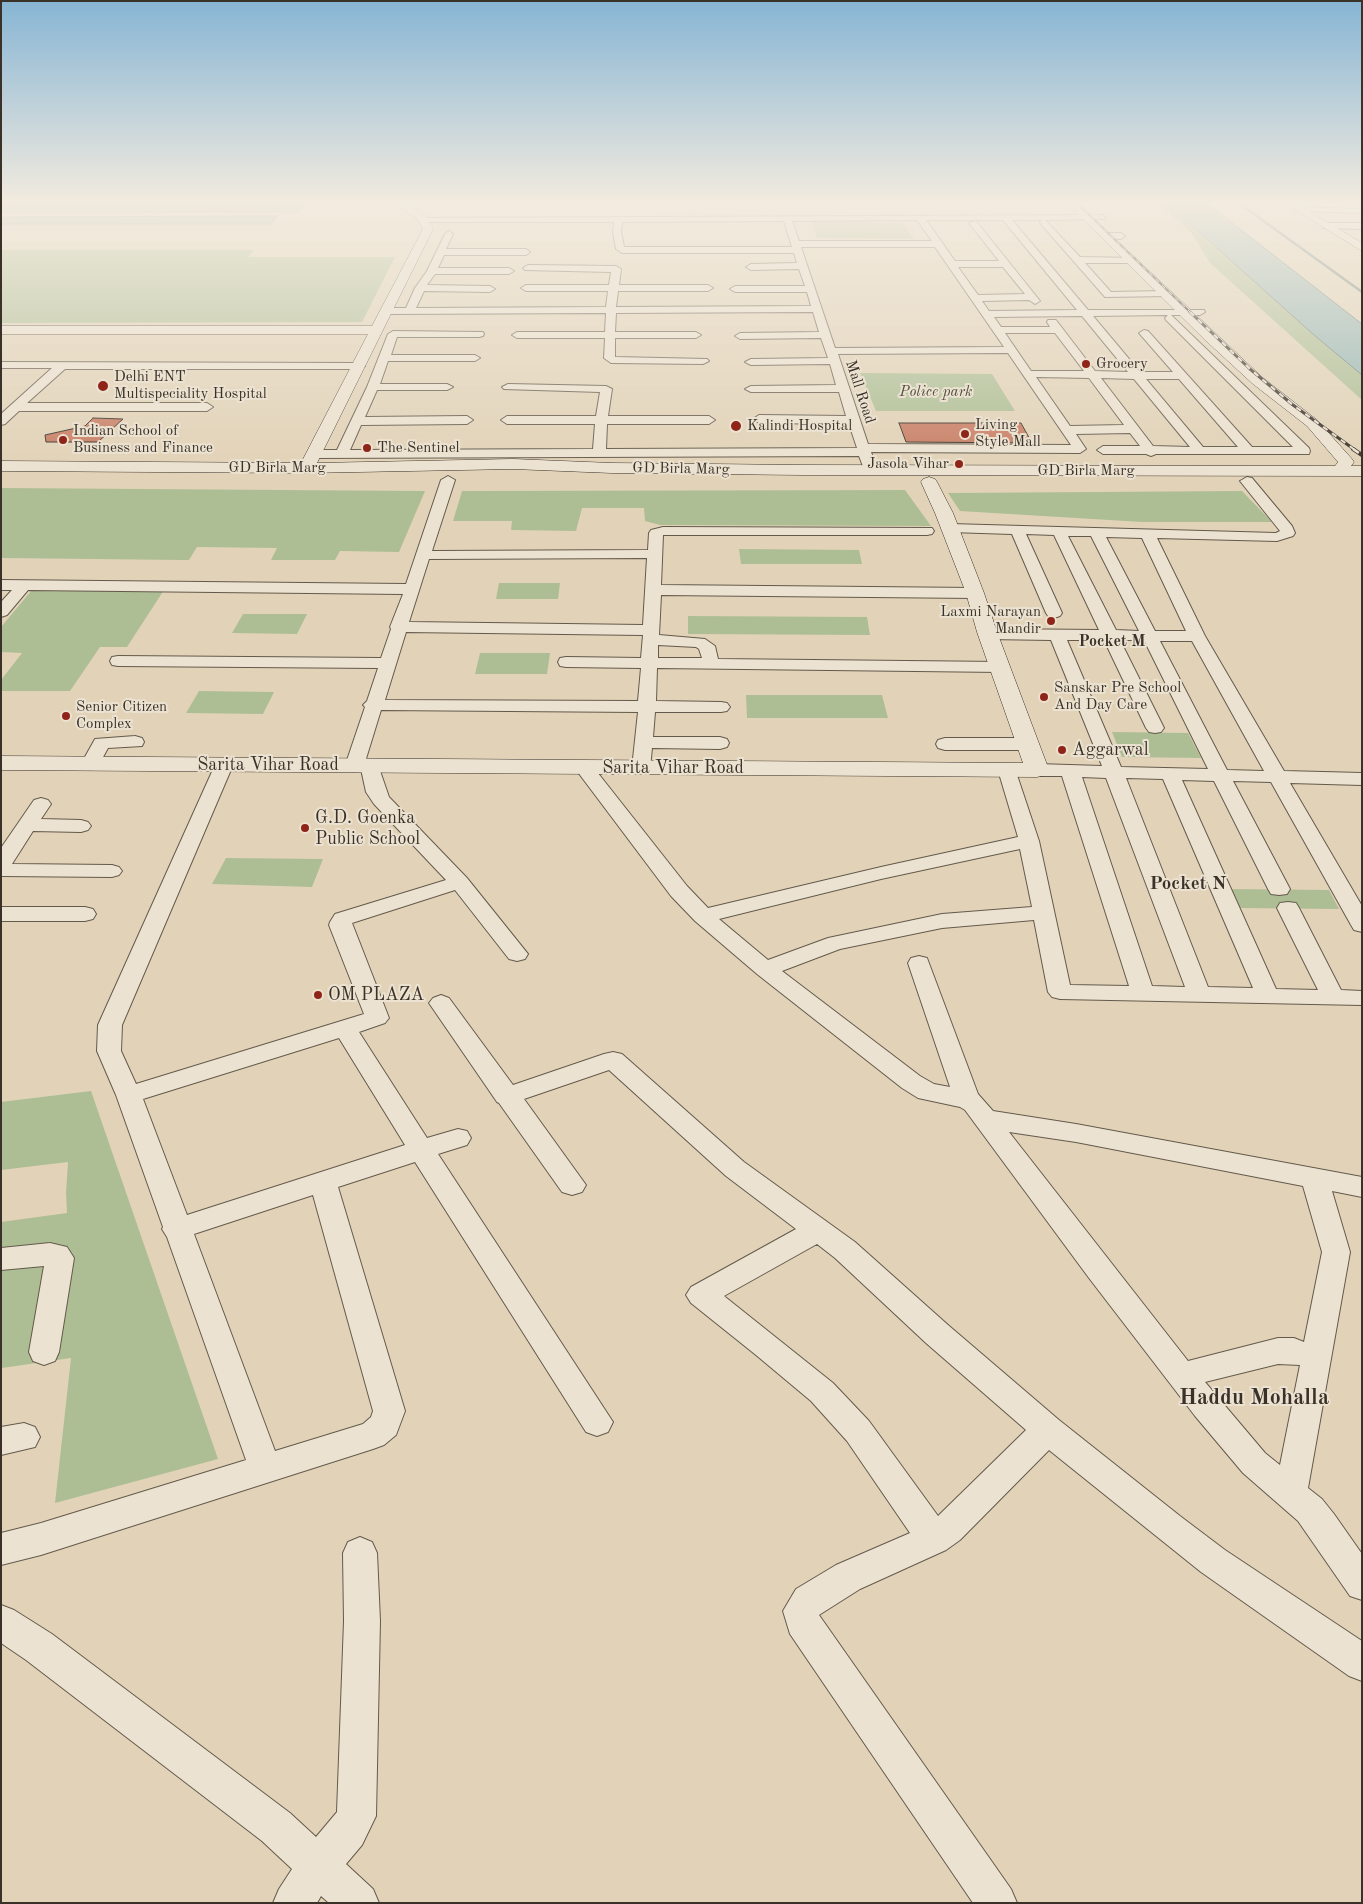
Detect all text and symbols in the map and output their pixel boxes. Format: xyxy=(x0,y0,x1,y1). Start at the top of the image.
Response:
place label: Grocery xyxy=(1096,355,1148,373)
street label: Mall Road xyxy=(841,358,879,426)
marker: Grocery xyxy=(1080,358,1092,370)
place label: Delhi ENT Multispeciality Hospital xyxy=(114,368,267,403)
marker: Delhi ENT Multispeciality Hospital xyxy=(96,379,110,393)
park label: Police park xyxy=(900,383,972,401)
place label: Living Style Mall xyxy=(975,416,1041,451)
place label: Kalindi Hospital xyxy=(747,417,852,435)
marker: Kalindi Hospital xyxy=(729,419,743,433)
place label: Indian School of Business and Finance xyxy=(73,422,213,457)
marker: Living Style Mall xyxy=(959,428,971,440)
marker: Indian School of Business and Finance xyxy=(57,434,69,446)
place label: The Sentinel xyxy=(377,439,460,457)
marker: The Sentinel xyxy=(361,442,373,454)
place label: Jasola Vihar xyxy=(867,455,949,473)
marker: Jasola Vihar xyxy=(953,458,965,470)
street label: GD Birla Marg xyxy=(228,459,326,477)
street label: GD Birla Marg xyxy=(632,459,730,479)
street label: GD Birla Marg xyxy=(1037,462,1135,480)
place label: Laxmi Narayan Mandir xyxy=(940,603,1041,638)
marker: Laxmi Narayan Mandir xyxy=(1045,615,1057,627)
district label: Pocket M xyxy=(1078,632,1146,652)
place label: Sanskar Pre School And Day Care xyxy=(1054,679,1181,714)
marker: Sanskar Pre School And Day Care xyxy=(1038,691,1050,703)
place label: Senior Citizen Complex xyxy=(76,698,167,733)
marker: Senior Citizen Complex xyxy=(60,710,72,722)
place label: Aggarwal xyxy=(1072,739,1149,761)
marker: Aggarwal xyxy=(1056,744,1068,756)
street label: Sarita Vihar Road xyxy=(197,754,339,776)
street label: Sarita Vihar Road xyxy=(602,757,744,779)
place label: G.D. Goenka Public School xyxy=(315,807,420,850)
marker: G.D. Goenka Public School xyxy=(299,822,311,834)
district label: Pocket N xyxy=(1149,873,1227,895)
place label: OM PLAZA xyxy=(328,984,424,1006)
marker: OM PLAZA xyxy=(312,989,324,1001)
district label: Haddu Mohalla xyxy=(1179,1385,1329,1411)

